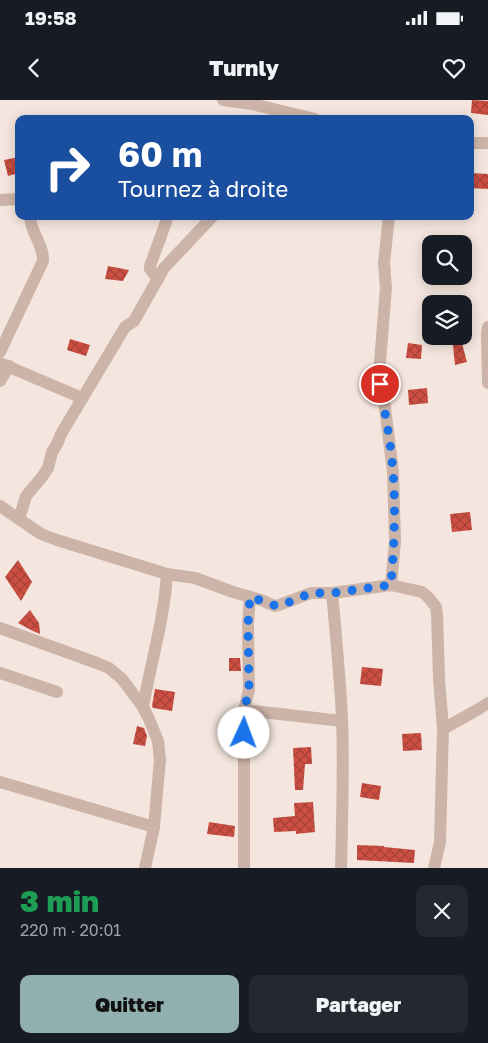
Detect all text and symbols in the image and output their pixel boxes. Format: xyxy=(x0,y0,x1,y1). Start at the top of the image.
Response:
text: 19:58 xyxy=(25,6,77,29)
icon: back xyxy=(20,54,48,82)
text: Turnly xyxy=(209,54,279,81)
icon: heart xyxy=(440,54,468,82)
text: 60 m xyxy=(118,133,202,175)
icon: right xyxy=(35,135,100,200)
text: Tournez à droite xyxy=(118,175,288,202)
map controls xyxy=(422,235,472,345)
button: search xyxy=(422,235,472,285)
button: layers xyxy=(422,295,472,345)
pin xyxy=(359,363,401,405)
icon: arrive xyxy=(366,370,394,398)
position arrow xyxy=(217,706,269,758)
text: 3 min xyxy=(20,883,99,919)
button: close xyxy=(416,885,468,937)
text: 220 m · 20:01 xyxy=(20,920,121,940)
button: Quitter xyxy=(20,975,239,1033)
button: Partager xyxy=(249,975,468,1033)

